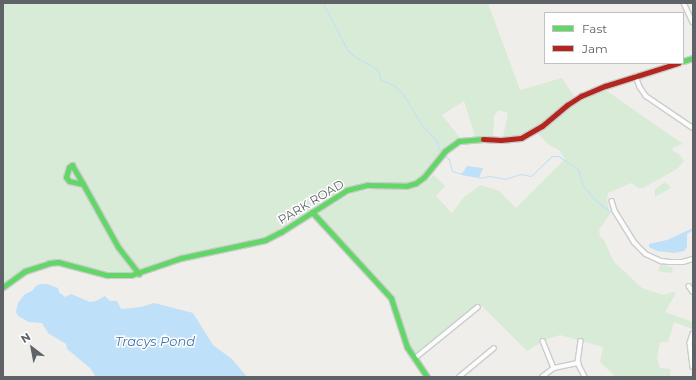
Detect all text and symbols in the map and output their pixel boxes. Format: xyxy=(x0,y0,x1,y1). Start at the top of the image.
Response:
legend xyxy=(544,12,684,64)
text: Fast xyxy=(582,21,607,36)
text: Jam xyxy=(582,41,608,56)
street label: PARK ROAD xyxy=(276,177,346,227)
north arrow xyxy=(12,328,52,368)
text: N xyxy=(18,330,33,346)
water label: Tracys Pond xyxy=(115,333,195,349)

